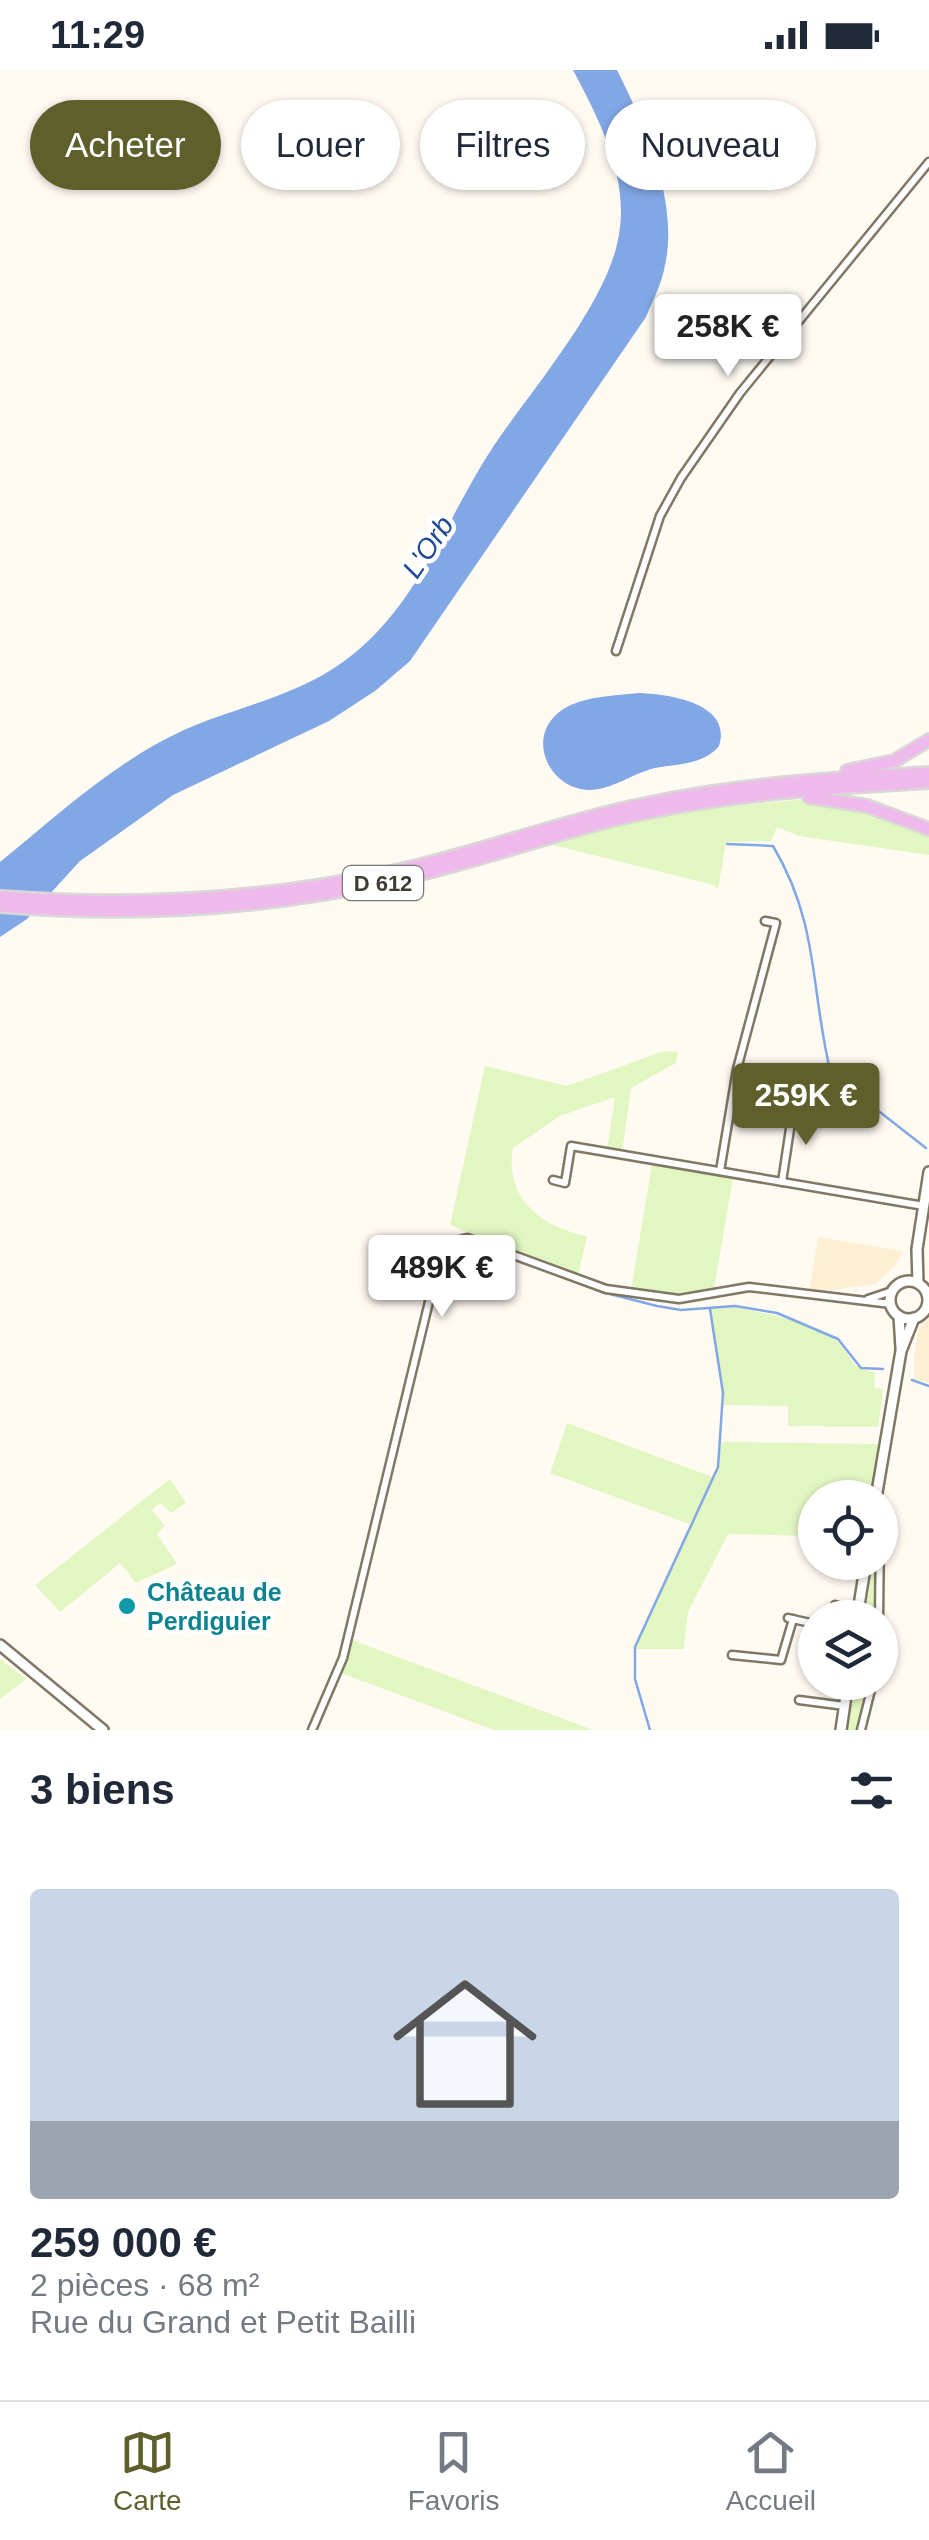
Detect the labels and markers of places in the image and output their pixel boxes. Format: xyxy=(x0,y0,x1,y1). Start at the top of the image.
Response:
pin: 258K € xyxy=(647,294,809,379)
pin: 259K € xyxy=(725,1063,887,1148)
pin: 489K € xyxy=(361,1235,523,1320)
place label: Château de Perdiguier xyxy=(147,1578,282,1635)
marker: Château de Perdiguier xyxy=(116,1595,138,1617)

